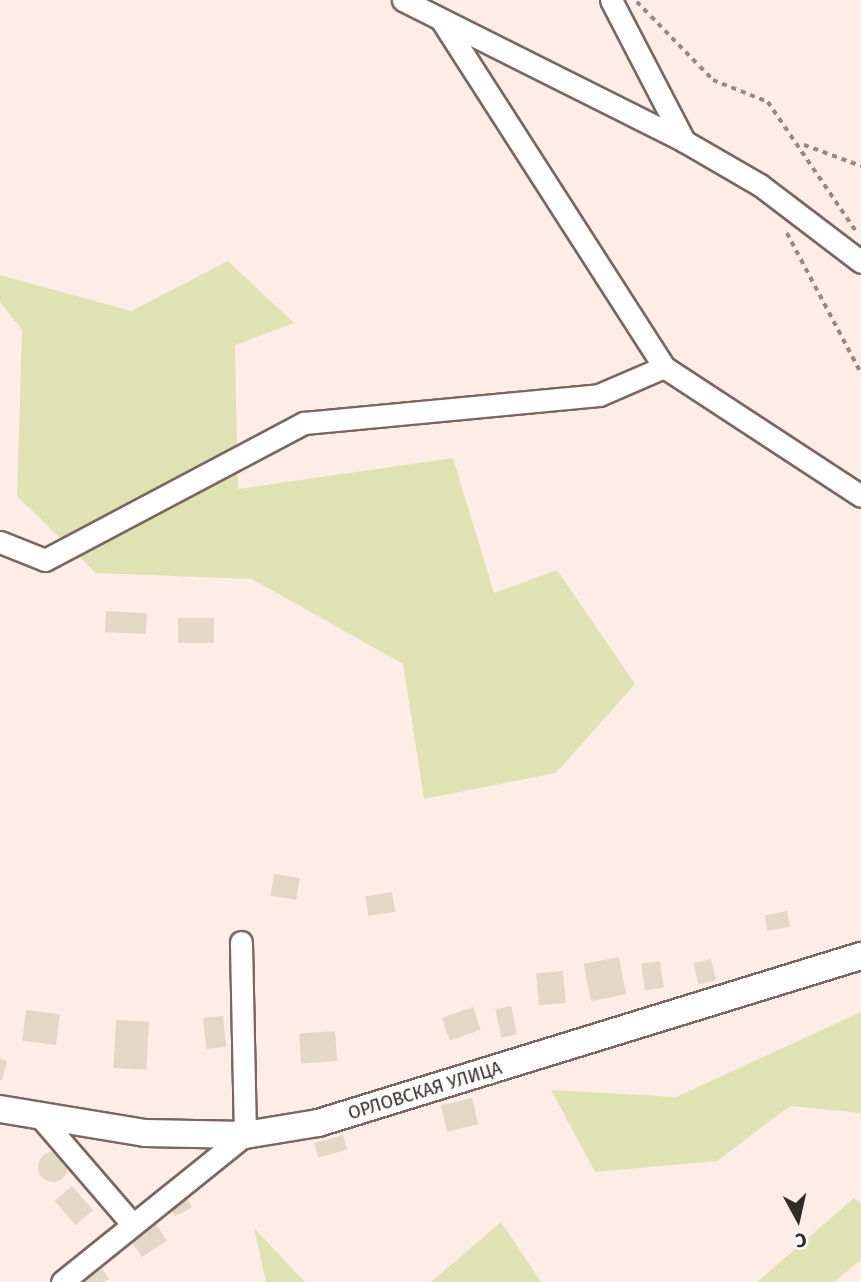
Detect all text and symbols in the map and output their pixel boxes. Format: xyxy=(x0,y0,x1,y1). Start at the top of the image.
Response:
street label: ОРЛОВСКАЯ УЛИЦА xyxy=(346,1057,504,1125)
north arrow xyxy=(763,1184,833,1254)
text: С xyxy=(794,1228,808,1252)

